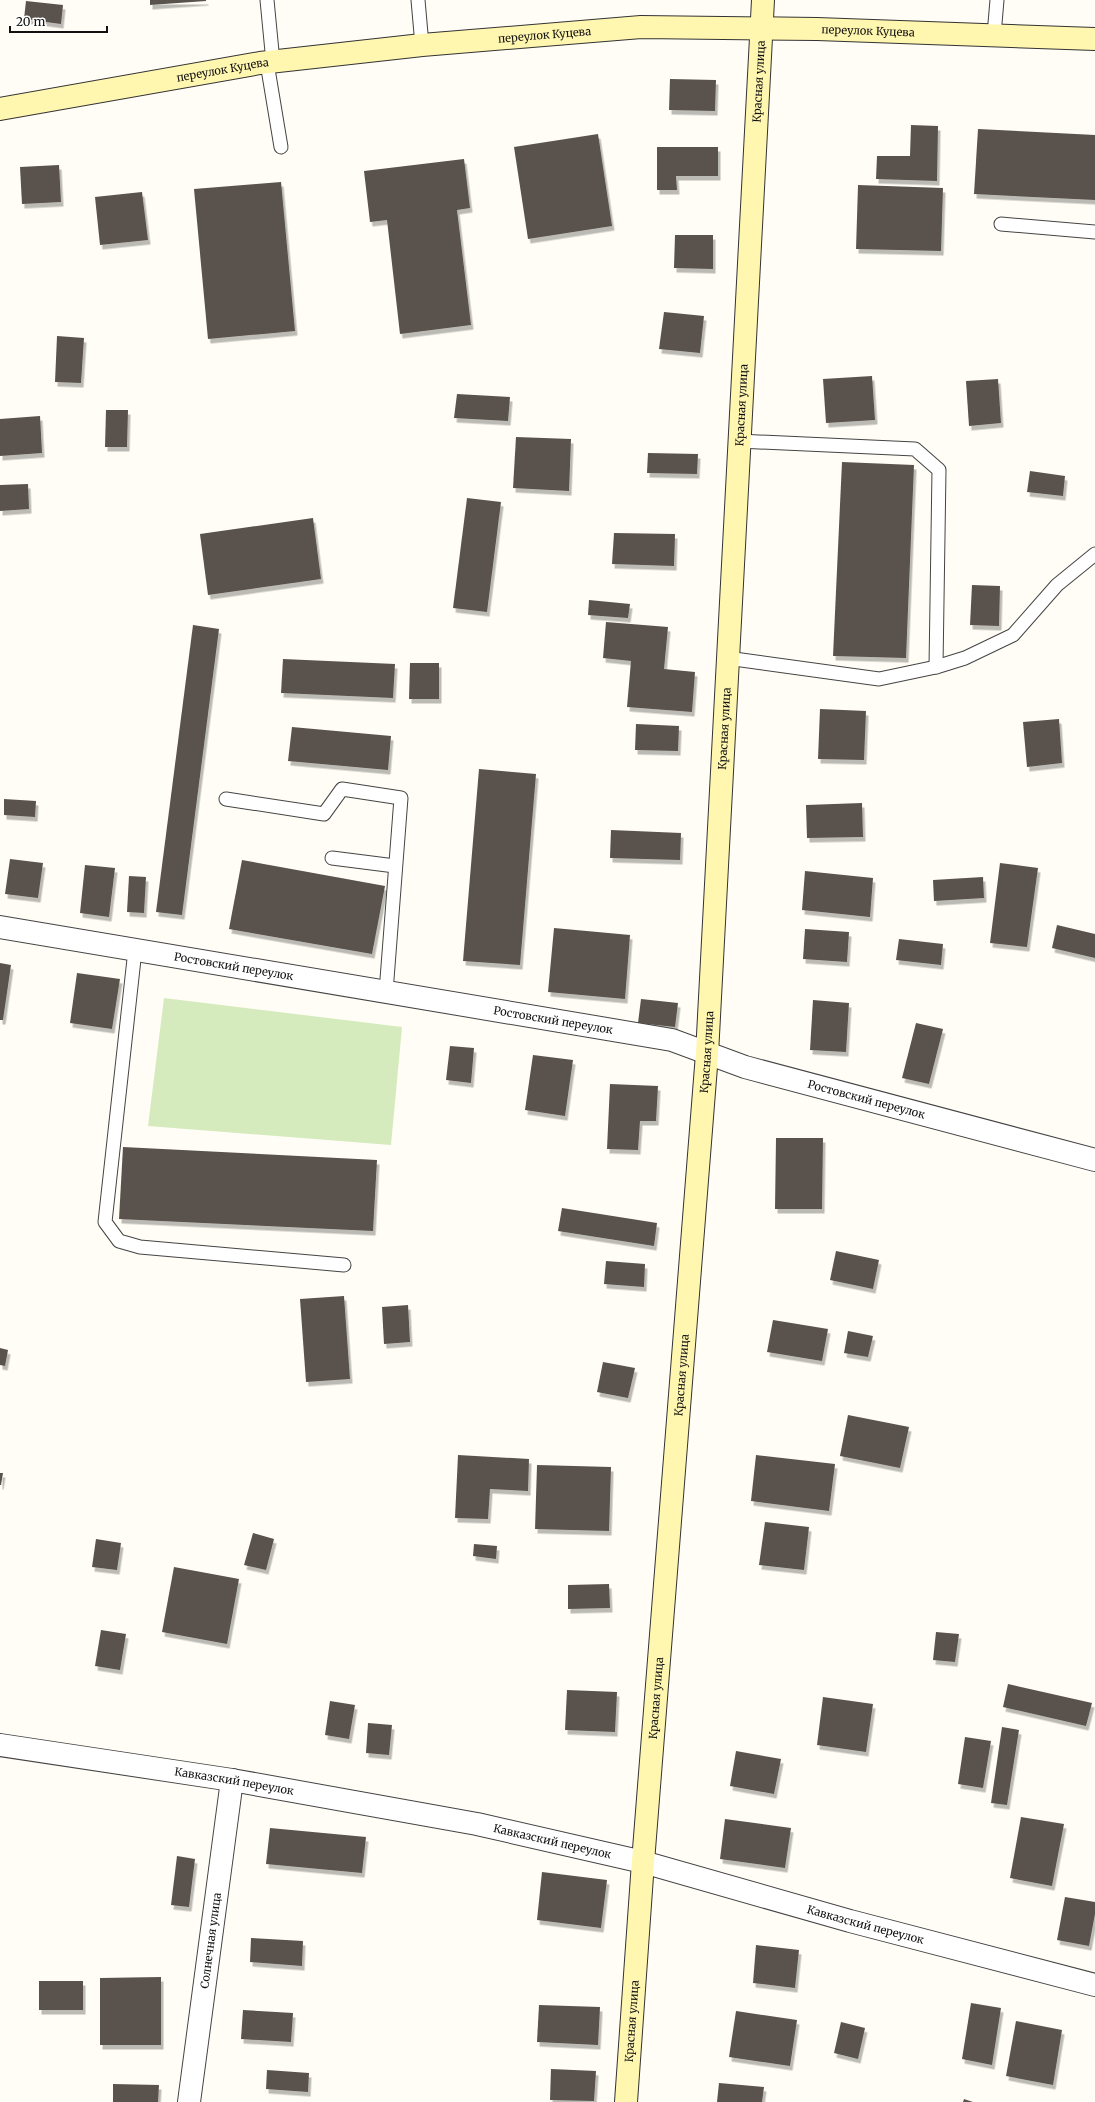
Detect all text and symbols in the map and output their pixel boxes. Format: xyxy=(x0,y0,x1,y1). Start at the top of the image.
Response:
scale bar xyxy=(10,8,107,34)
text: 20 m xyxy=(16,14,45,29)
street label: переулок Куцева xyxy=(821,22,915,40)
street label: переулок Куцева xyxy=(497,24,592,46)
street label: Красная улица xyxy=(749,40,768,123)
street label: переулок Куцева xyxy=(175,55,270,85)
street label: Красная улица xyxy=(732,363,751,447)
street label: Красная улица xyxy=(715,687,733,770)
street label: Ростовский переулок xyxy=(173,949,295,983)
street label: Ростовский переулок xyxy=(492,1003,614,1037)
street label: Красная улица xyxy=(697,1011,716,1094)
street label: Ростовский переулок xyxy=(806,1077,927,1122)
street label: Красная улица xyxy=(671,1333,692,1417)
street label: Красная улица xyxy=(646,1656,666,1740)
street label: Кавказский переулок xyxy=(174,1764,295,1798)
street label: Кавказский переулок xyxy=(492,1821,613,1862)
street label: Солнечная улица xyxy=(197,1891,224,1989)
street label: Кавказский переулок xyxy=(805,1902,926,1947)
street label: Красная улица xyxy=(622,1980,642,2063)

